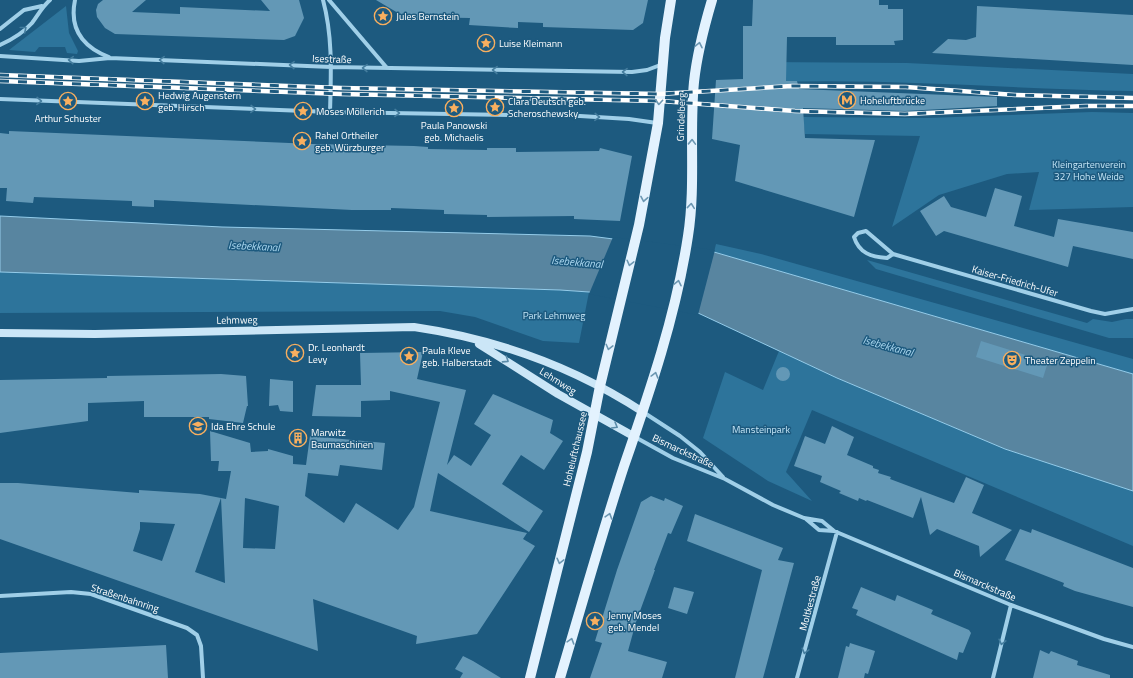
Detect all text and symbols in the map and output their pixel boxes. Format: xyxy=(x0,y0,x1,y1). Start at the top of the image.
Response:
place icon: Jules Bernstein xyxy=(373,6,393,26)
place label: Jules Bernstein xyxy=(396,9,459,24)
one-way arrow xyxy=(20,27,27,34)
place icon: Luise Kleimann xyxy=(476,33,496,53)
place label: Luise Kleimann xyxy=(499,36,563,51)
one-way arrow xyxy=(695,42,703,49)
street label: Isestraße xyxy=(312,51,352,67)
one-way arrow xyxy=(68,56,74,65)
one-way arrow xyxy=(159,56,165,64)
one-way arrow xyxy=(289,61,295,70)
one-way arrow xyxy=(362,64,368,72)
one-way arrow xyxy=(492,66,498,74)
one-way arrow xyxy=(622,68,628,76)
place label: Hedwig Augenstern geb. Hirsch xyxy=(158,88,241,115)
metro station icon: Hoheluftbrücke xyxy=(837,90,857,110)
place icon: Arthur Schuster xyxy=(58,91,78,111)
place icon: Hedwig Augenstern geb. Hirsch xyxy=(135,91,155,111)
street label: Grindelberg xyxy=(673,92,689,142)
place label: Hoheluftbrücke xyxy=(860,93,925,108)
place label: Clara Deutsch geb. Scheroschewsky xyxy=(508,94,586,121)
one-way arrow xyxy=(36,97,42,105)
place icon: Clara Deutsch geb. Scheroschewsky xyxy=(485,97,505,117)
place icon: Paula Panowski geb. Michaelis xyxy=(444,98,464,118)
one-way arrow xyxy=(655,99,664,105)
place icon: Moses Möllerich xyxy=(293,101,313,121)
place label: Moses Möllerich xyxy=(316,104,385,119)
one-way arrow xyxy=(250,105,256,113)
one-way arrow xyxy=(394,109,400,117)
place label: Arthur Schuster xyxy=(35,111,102,126)
one-way arrow xyxy=(594,113,600,122)
place label: Paula Panowski geb. Michaelis xyxy=(421,118,487,145)
place label: Rahel Ortheiler geb. Würzburger xyxy=(315,128,385,155)
place icon: Rahel Ortheiler geb. Würzburger xyxy=(292,131,312,151)
one-way arrow xyxy=(688,139,696,145)
park label: Kleingartenverein 327 Hohe Weide xyxy=(1052,157,1126,184)
one-way arrow xyxy=(640,196,648,202)
one-way arrow xyxy=(687,203,696,209)
water label: Isebekkanal xyxy=(228,237,282,255)
water label: Isebekkanal xyxy=(551,252,605,272)
one-way arrow xyxy=(626,259,634,266)
street label: Kaiser-Friedrich-Ufer xyxy=(970,262,1060,301)
one-way arrow xyxy=(673,280,681,287)
park label: Park Lehmweg xyxy=(523,308,585,323)
street label: Lehmweg xyxy=(216,312,258,328)
water label: Isebekkanal xyxy=(861,332,916,361)
place label: Dr. Leonhardt Levy xyxy=(308,340,365,367)
place icon: Dr. Leonhardt Levy xyxy=(285,343,305,363)
place label: Paula Kleve geb. Halberstadt xyxy=(422,343,492,370)
one-way arrow xyxy=(606,344,614,350)
place icon: Paula Kleve geb. Halberstadt xyxy=(399,346,419,366)
theatre icon: Theater Zeppelin xyxy=(1002,350,1022,370)
place label: Theater Zeppelin xyxy=(1025,353,1096,368)
one-way arrow xyxy=(501,355,508,362)
street label: Lehmweg xyxy=(537,364,579,398)
one-way arrow xyxy=(650,372,659,379)
street label: Hoheluftchaussee xyxy=(559,410,591,488)
school or university icon: Ida Ehre Schule xyxy=(188,416,208,436)
place label: Ida Ehre Schule xyxy=(211,419,275,434)
one-way arrow xyxy=(611,421,618,428)
park label: Mansteinpark xyxy=(732,422,790,437)
place label: Marwitz Baumaschinen xyxy=(311,425,373,452)
building icon: Marwitz Baumaschinen xyxy=(288,428,308,448)
street label: Bismarckstraße xyxy=(650,430,716,472)
one-way arrow xyxy=(604,513,613,520)
one-way arrow xyxy=(556,557,565,564)
street label: Bismarckstraße xyxy=(952,565,1018,605)
street label: Moltkestraße xyxy=(795,574,825,632)
street label: Straßenbahnring xyxy=(89,580,161,616)
place label: Jenny Moses geb. Mendel xyxy=(608,608,662,635)
place icon: Jenny Moses geb. Mendel xyxy=(585,611,605,631)
one-way arrow xyxy=(566,637,575,644)
one-way arrow xyxy=(998,638,1006,645)
one-way arrow xyxy=(801,647,810,654)

